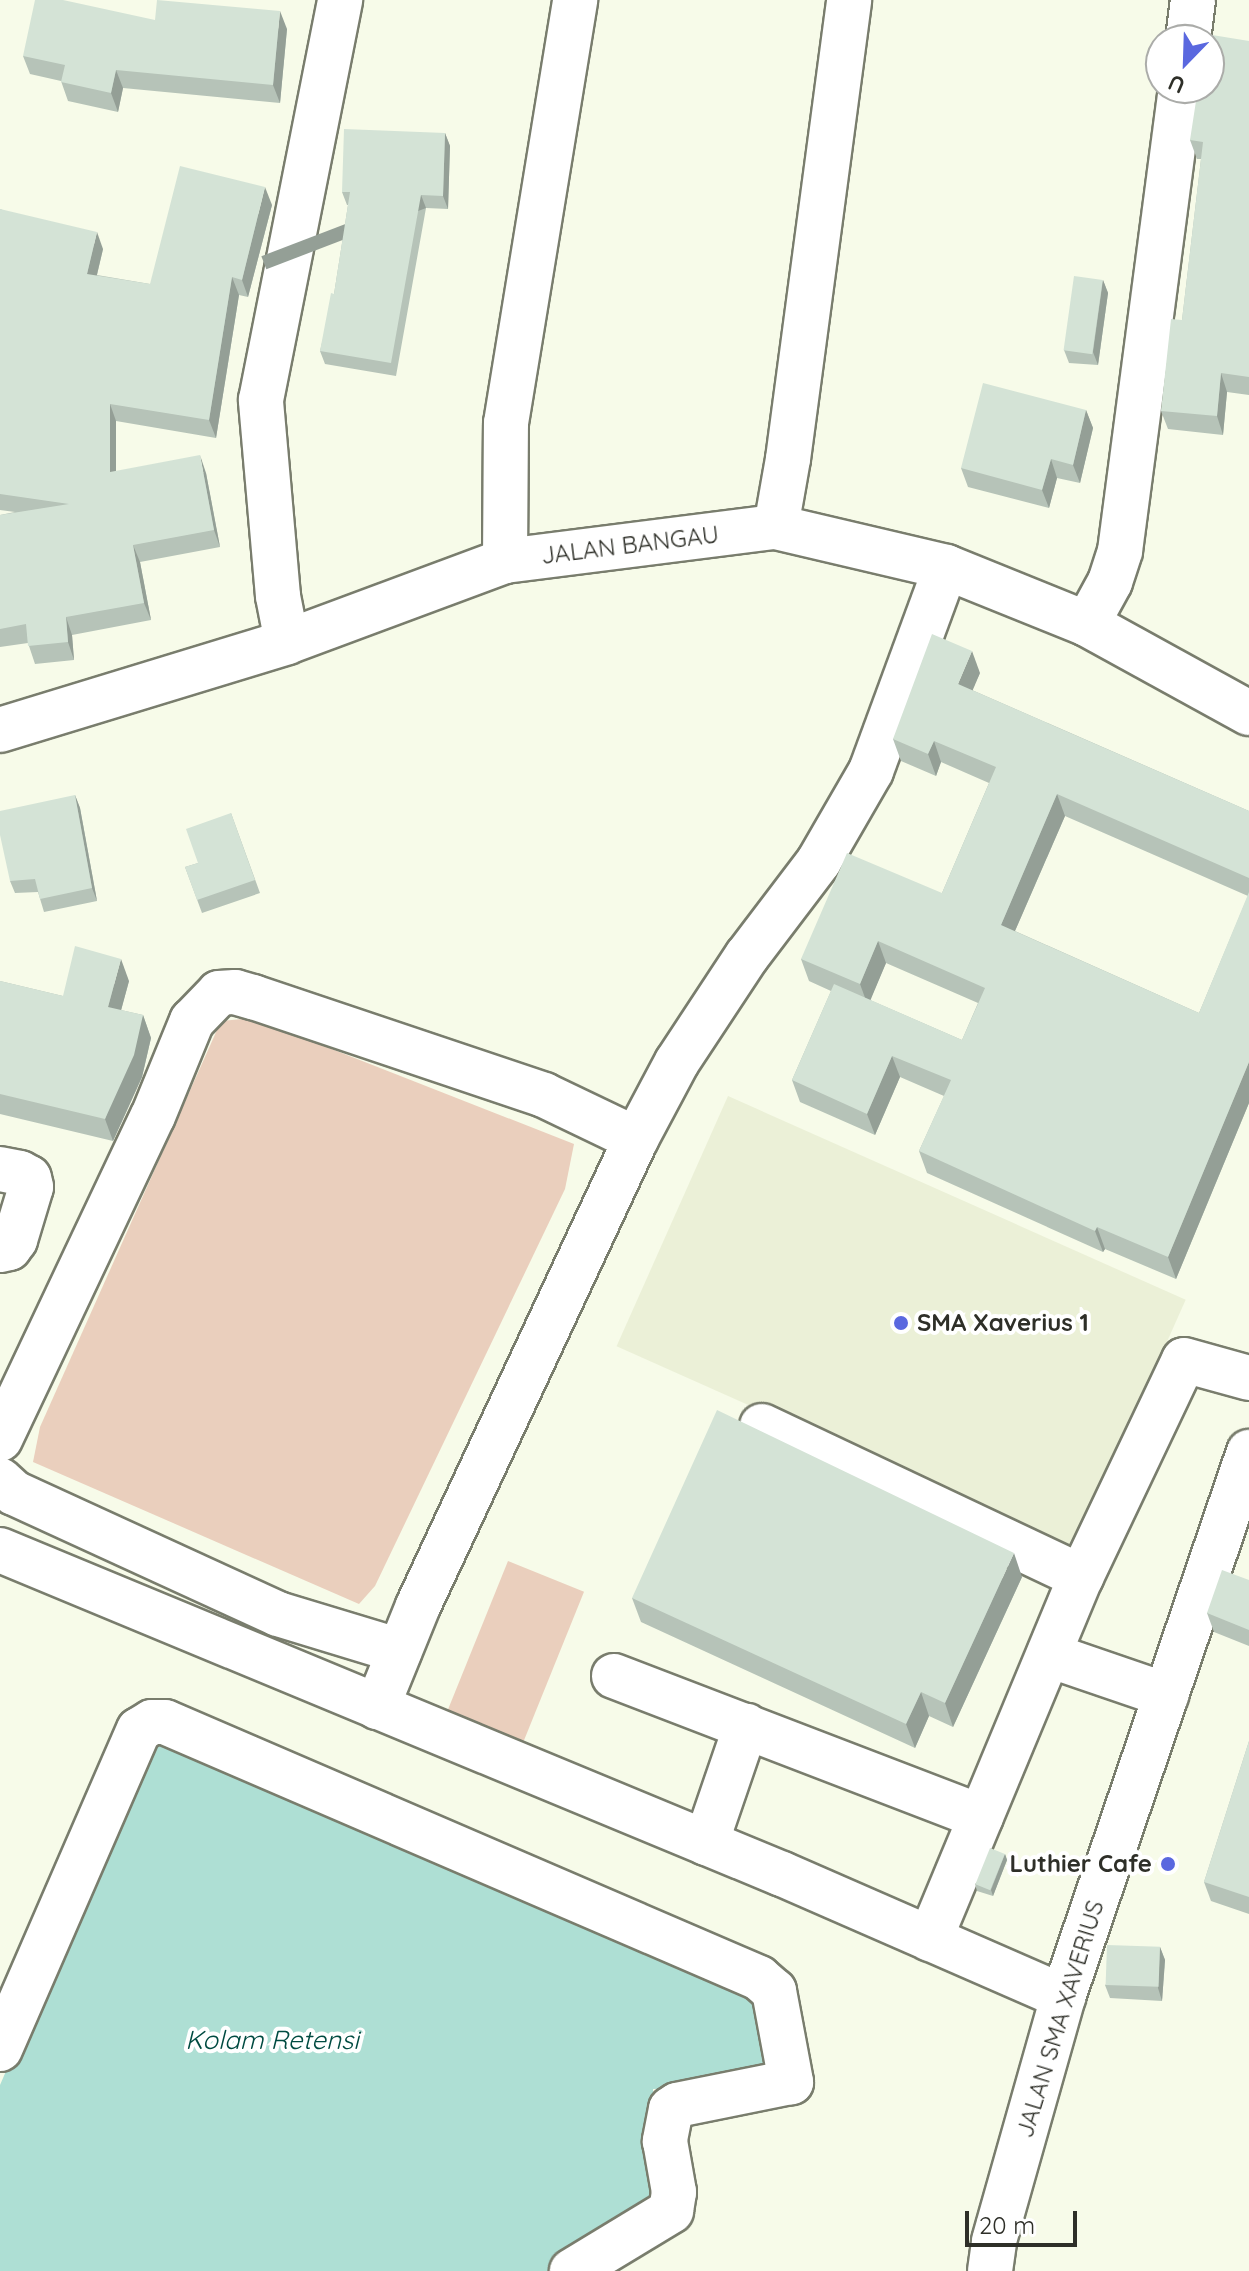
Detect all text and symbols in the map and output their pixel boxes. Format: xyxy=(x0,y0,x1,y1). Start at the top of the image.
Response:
north arrow xyxy=(1145,24,1225,104)
text: U xyxy=(1164,68,1189,100)
street label: JALAN BANGAU xyxy=(539,520,721,570)
place label: SMA Xaverius 1 xyxy=(917,1309,1089,1337)
marker: SMA Xaverius 1 xyxy=(892,1314,910,1332)
place label: Luthier Cafe xyxy=(1010,1850,1152,1878)
marker: Luthier Cafe xyxy=(1159,1855,1177,1873)
street label: JALAN SMA XAVERIUS xyxy=(1010,1897,1110,2141)
water label: Kolam Retensi xyxy=(185,2024,359,2056)
scale bar xyxy=(969,2195,1081,2245)
text: 20 m xyxy=(979,2210,1035,2240)

